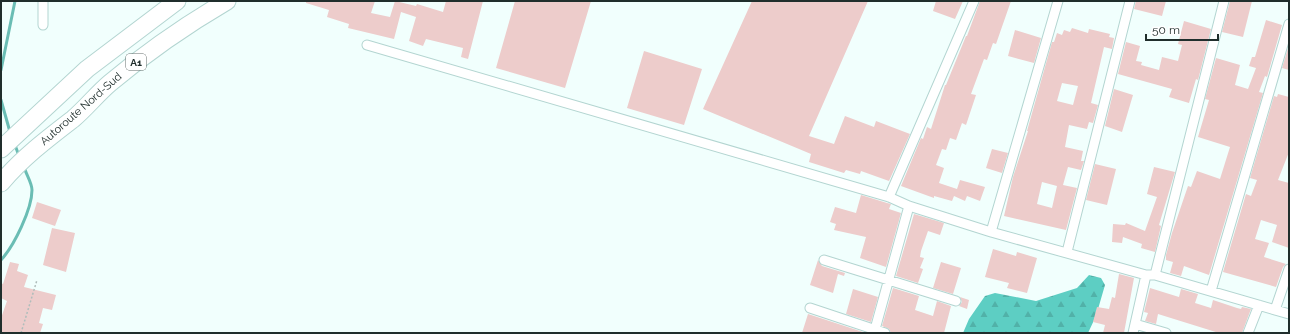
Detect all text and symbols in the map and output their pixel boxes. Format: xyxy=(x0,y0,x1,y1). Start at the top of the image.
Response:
scale bar xyxy=(1146,16,1218,42)
text: 50 m xyxy=(1152,23,1180,37)
road number: A1 xyxy=(126,54,146,70)
street label: Autoroute Nord-Sud xyxy=(38,70,125,148)

